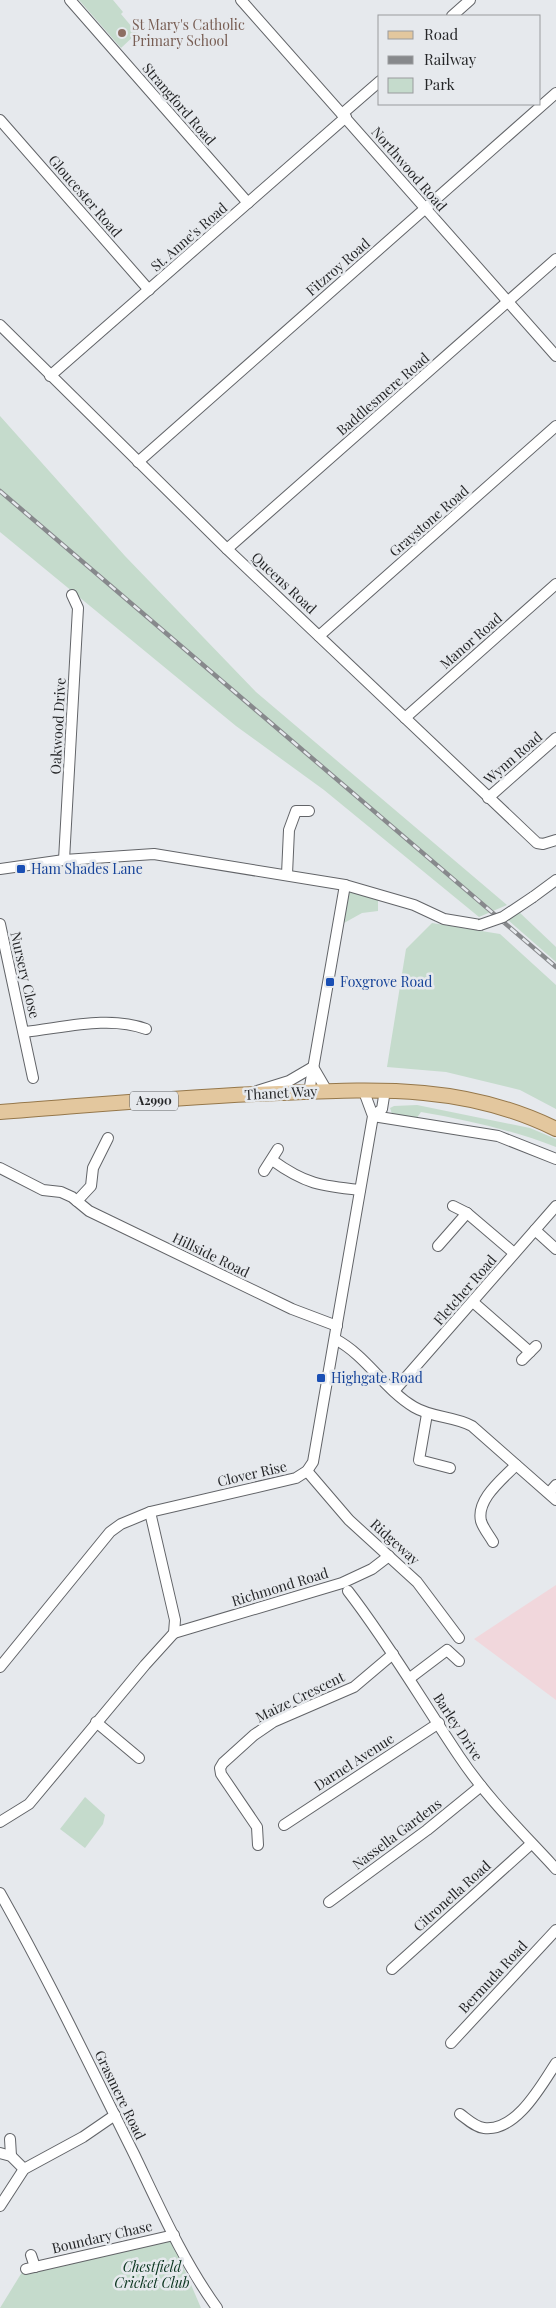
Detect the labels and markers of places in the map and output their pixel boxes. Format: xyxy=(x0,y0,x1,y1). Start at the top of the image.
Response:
place label: St Mary's Catholic Primary School xyxy=(132,15,245,50)
marker: St Mary's Catholic Primary School xyxy=(116,27,128,39)
place label: Ham Shades Lane xyxy=(31,859,143,878)
marker: Ham Shades Lane xyxy=(15,863,27,875)
place label: Foxgrove Road xyxy=(340,972,432,991)
marker: Foxgrove Road xyxy=(324,976,336,988)
place label: Highgate Road xyxy=(331,1368,423,1387)
marker: Highgate Road xyxy=(315,1372,327,1384)

